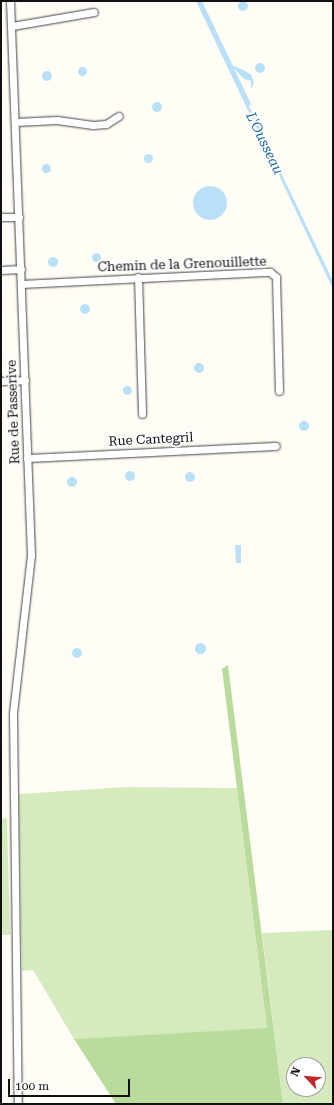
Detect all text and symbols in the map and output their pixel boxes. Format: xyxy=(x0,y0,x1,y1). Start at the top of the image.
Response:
water label: L'Ousseau xyxy=(243,109,287,177)
street label: Chemin de la Grenouillette xyxy=(97,254,267,276)
street label: Rue de Passerive xyxy=(4,360,24,464)
street label: Rue Cantegril xyxy=(108,430,194,450)
north arrow xyxy=(286,1057,326,1097)
text: N xyxy=(288,1065,303,1079)
scale bar xyxy=(10,1071,132,1097)
text: 100 m xyxy=(15,1079,49,1093)

